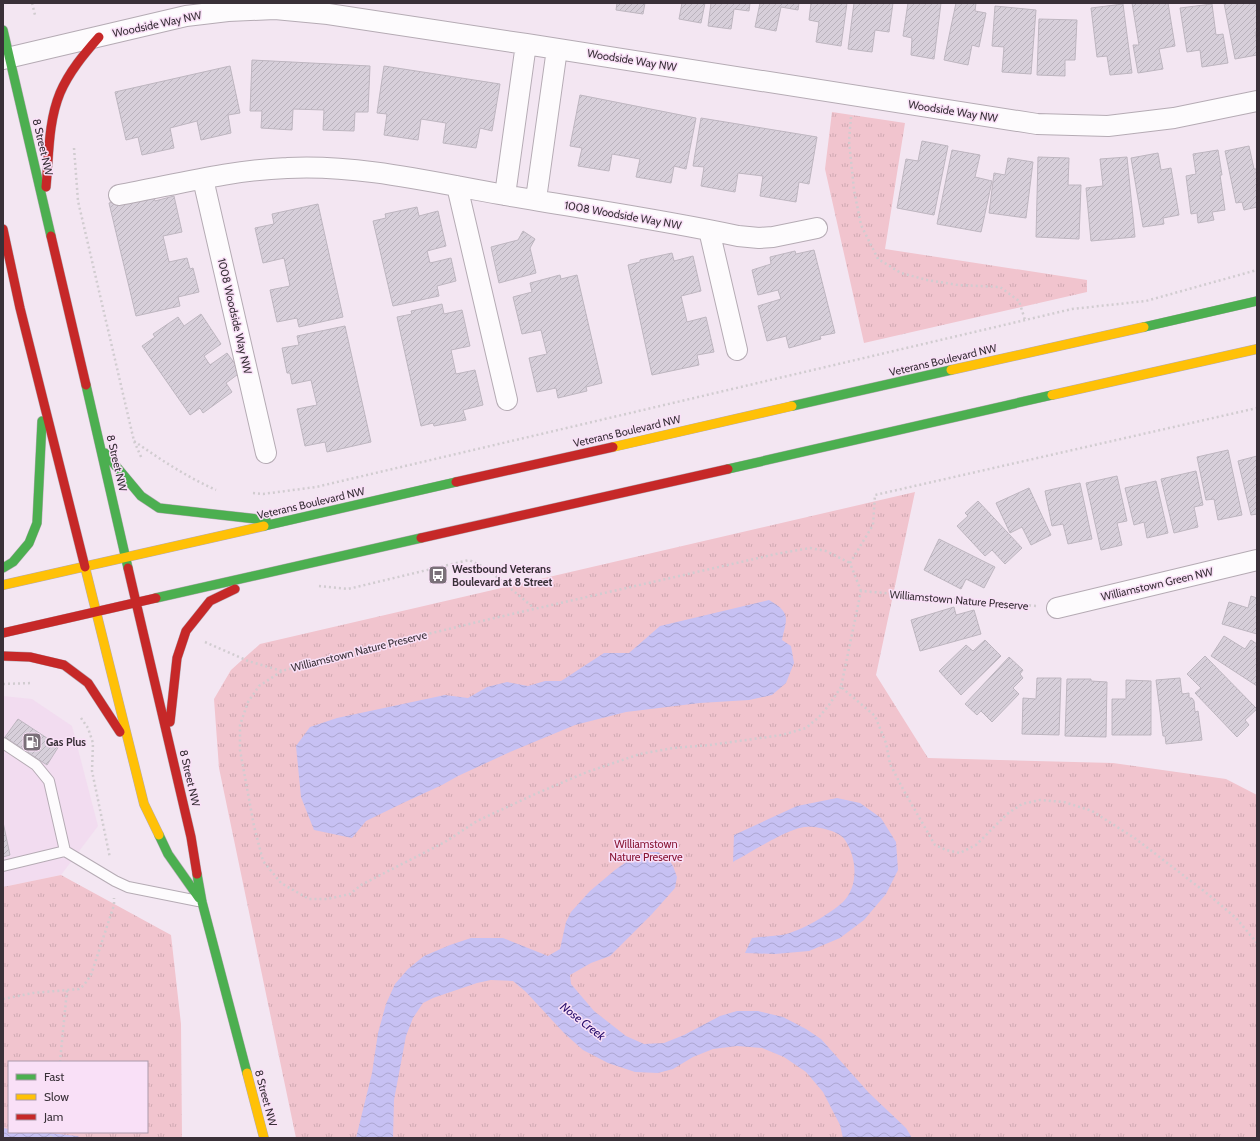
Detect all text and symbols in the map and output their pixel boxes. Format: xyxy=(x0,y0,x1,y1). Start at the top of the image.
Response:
street label: Woodside Way NW xyxy=(111,8,203,40)
street label: Woodside Way NW xyxy=(586,46,678,74)
street label: Woodside Way NW xyxy=(907,97,999,125)
street label: 8 Street NW xyxy=(30,117,56,177)
street label: 1008 Woodside Way NW xyxy=(563,198,683,232)
street label: 1008 Woodside Way NW xyxy=(215,257,255,376)
street label: Veterans Boulevard NW xyxy=(888,341,999,379)
street label: Veterans Boulevard NW xyxy=(572,412,683,450)
street label: 8 Street NW xyxy=(104,433,130,493)
street label: Veterans Boulevard NW xyxy=(256,484,367,522)
place label: Westbound Veterans Boulevard at 8 Street xyxy=(452,562,553,589)
bus stop icon: Westbound Veterans Boulevard at 8 Street xyxy=(427,564,449,586)
street label: Williamstown Green NW xyxy=(1100,564,1215,604)
street label: Williamstown Nature Preserve xyxy=(889,587,1029,613)
street label: Williamstown Nature Preserve xyxy=(290,627,429,675)
fuel station icon: Gas Plus xyxy=(21,731,43,753)
place label: Gas Plus xyxy=(46,735,86,749)
street label: 8 Street NW xyxy=(177,748,203,808)
park label: Williamstown Nature Preserve xyxy=(609,837,683,864)
water label: Nose Creek xyxy=(558,999,609,1044)
legend xyxy=(8,1061,148,1133)
street label: 8 Street NW xyxy=(252,1068,280,1128)
text: Fast xyxy=(44,1069,64,1084)
text: Slow xyxy=(44,1089,69,1104)
text: Jam xyxy=(43,1109,63,1124)

